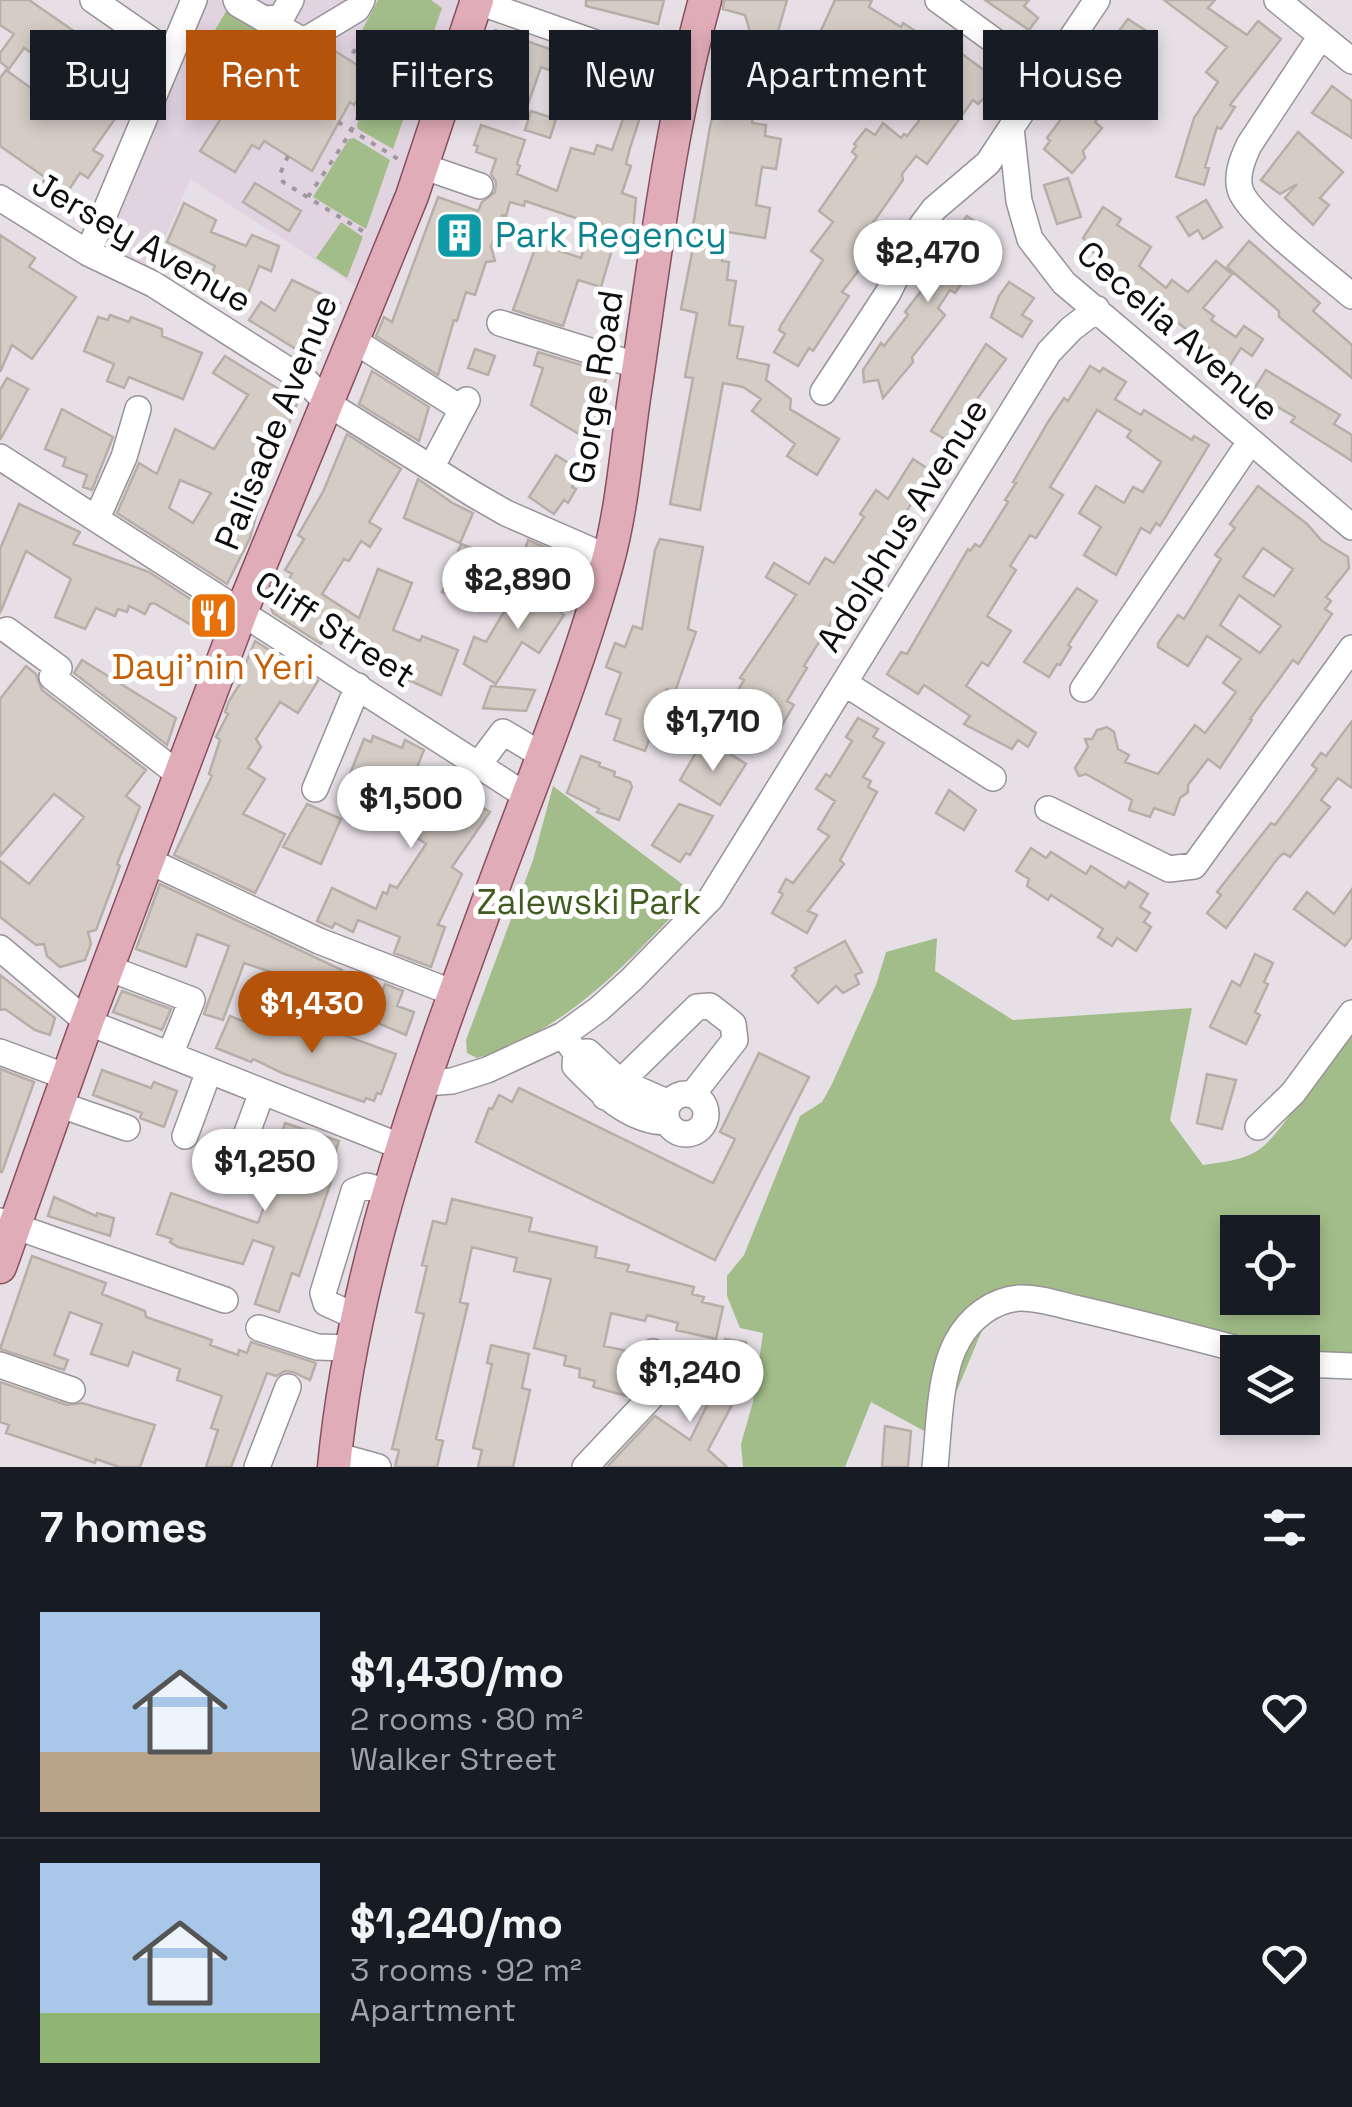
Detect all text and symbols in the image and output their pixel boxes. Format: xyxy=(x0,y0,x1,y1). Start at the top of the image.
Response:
chip: Buy xyxy=(30,30,166,120)
chip: Rent xyxy=(186,30,336,120)
chip: Filters xyxy=(356,30,529,120)
chip: New xyxy=(549,30,691,120)
chip: Apartment xyxy=(711,30,963,120)
chip: House xyxy=(983,30,1158,120)
street label: Jersey Avenue xyxy=(24,161,260,323)
building icon: Park Regency xyxy=(434,209,486,261)
place label: Park Regency xyxy=(495,213,727,257)
pin: $2,470 xyxy=(847,220,1009,305)
street label: Cecelia Avenue xyxy=(1068,231,1288,431)
text: $2,470 xyxy=(875,232,981,272)
street label: Gorge Road xyxy=(559,287,633,487)
street label: Palisade Avenue xyxy=(205,288,347,556)
street label: Adolphus Avenue xyxy=(806,390,998,660)
pin: $2,890 xyxy=(437,547,599,632)
text: $2,890 xyxy=(464,559,572,599)
street label: Cliff Street xyxy=(247,561,423,697)
restaurant icon: Dayi’nin Yeri xyxy=(187,589,239,641)
place label: Dayi’nin Yeri xyxy=(112,645,314,689)
pin: $1,710 xyxy=(632,689,794,774)
text: $1,710 xyxy=(666,701,760,741)
pin: $1,500 xyxy=(330,766,492,851)
text: $1,500 xyxy=(359,778,463,818)
park label: Zalewski Park xyxy=(477,880,702,924)
pin: $1,430 xyxy=(231,971,393,1056)
text: $1,430 xyxy=(260,983,364,1023)
pin: $1,250 xyxy=(184,1129,346,1214)
text: $1,250 xyxy=(214,1141,316,1181)
map controls xyxy=(1220,1215,1320,1435)
button: locate xyxy=(1220,1215,1320,1315)
button: layers xyxy=(1220,1335,1320,1435)
pin: $1,240 xyxy=(609,1340,771,1425)
text: $1,240 xyxy=(639,1352,741,1392)
icon: filters xyxy=(1257,1500,1312,1555)
text: 7 homes xyxy=(40,1501,208,1554)
text: $1,430/mo xyxy=(350,1646,564,1699)
icon: home xyxy=(120,1652,240,1772)
icon: heart xyxy=(1257,1685,1312,1740)
text: 2 rooms · 80 m² xyxy=(350,1699,583,1739)
text: Walker Street xyxy=(350,1739,557,1779)
text: $1,240/mo xyxy=(350,1897,563,1950)
icon: home xyxy=(120,1903,240,2023)
icon: heart xyxy=(1257,1936,1312,1991)
text: 3 rooms · 92 m² xyxy=(350,1950,582,1990)
text: Apartment xyxy=(350,1990,516,2030)

